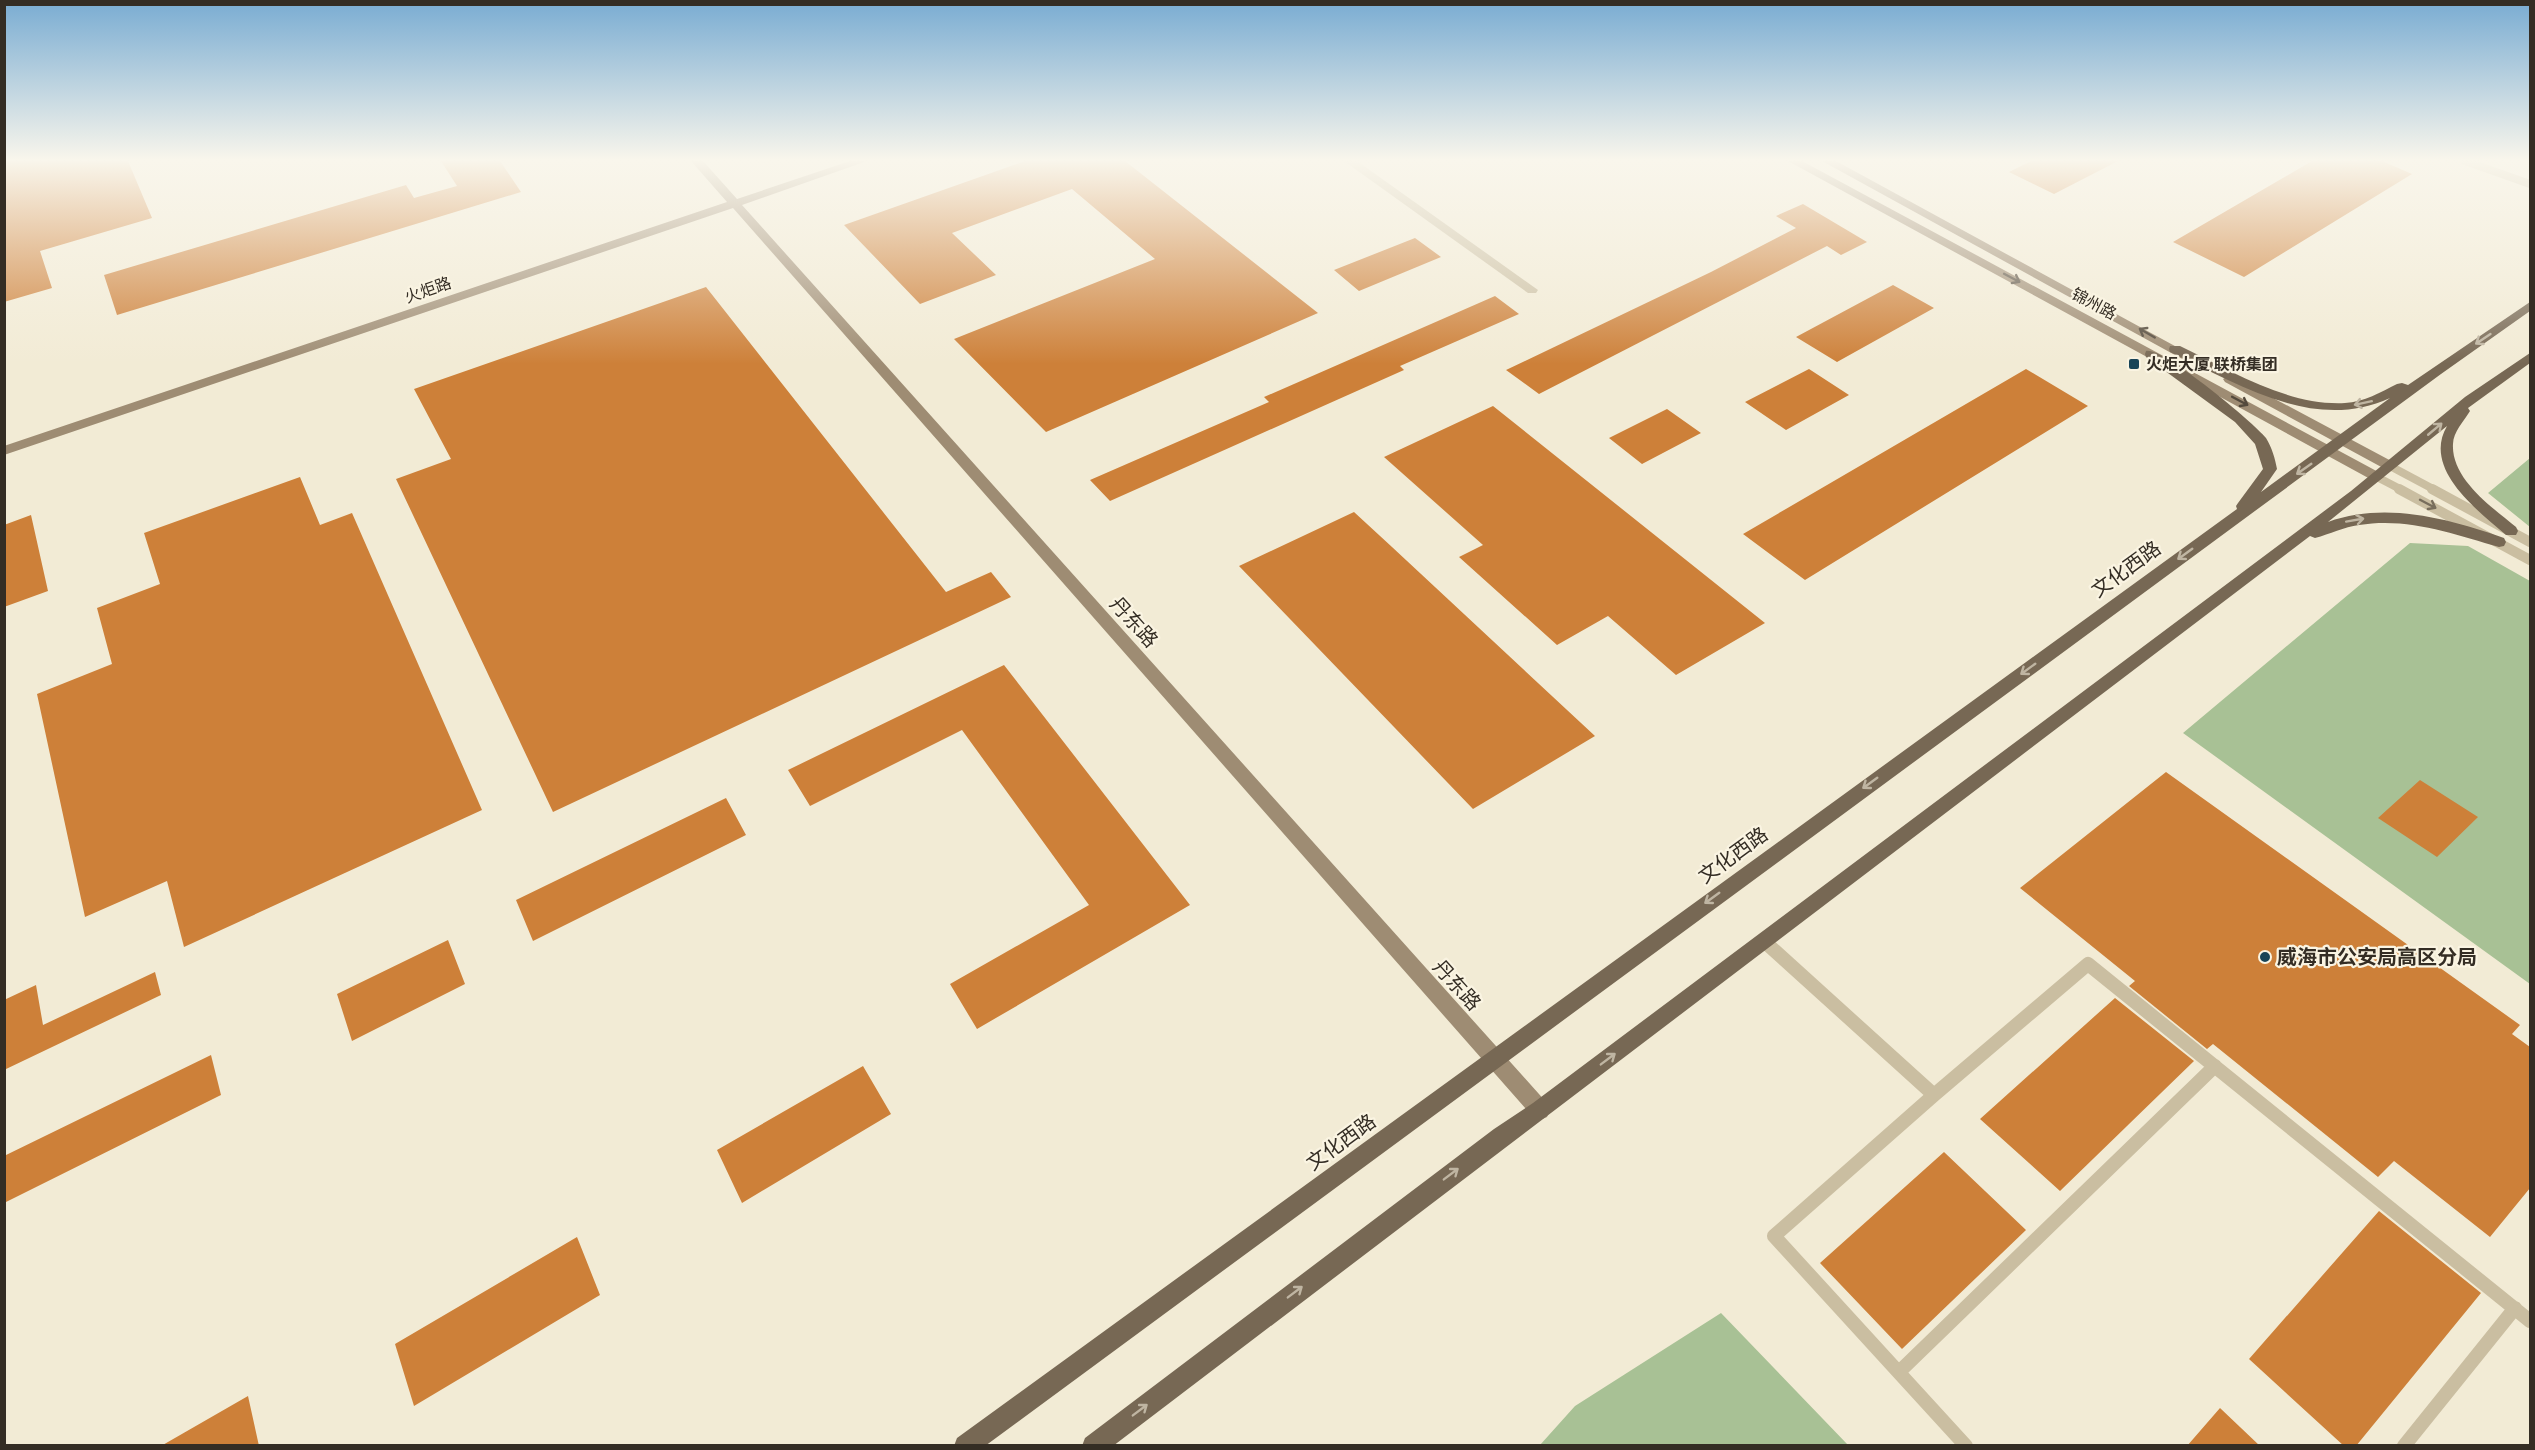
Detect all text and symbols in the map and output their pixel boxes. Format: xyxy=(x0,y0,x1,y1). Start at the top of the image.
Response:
one-way arrow xyxy=(2003,272,2020,284)
street label: 火炬路 xyxy=(402,273,454,307)
street label: 锦州路 xyxy=(2068,284,2120,324)
one-way arrow xyxy=(2138,327,2156,338)
one-way arrow xyxy=(2475,333,2492,345)
place label: 火炬大厦 联桥集团 xyxy=(2146,355,2278,374)
marker: 火炬大厦 联桥集团 xyxy=(2127,357,2141,371)
one-way arrow xyxy=(2230,396,2248,407)
one-way arrow xyxy=(2354,398,2373,410)
one-way arrow xyxy=(2427,422,2442,436)
one-way arrow xyxy=(2297,462,2313,475)
one-way arrow xyxy=(2419,499,2437,510)
one-way arrow xyxy=(2345,514,2364,525)
street label: 文化西路 xyxy=(2087,536,2165,602)
one-way arrow xyxy=(2178,548,2194,560)
street label: 丹东路 xyxy=(1105,592,1163,652)
one-way arrow xyxy=(2020,662,2036,675)
one-way arrow xyxy=(1862,777,1878,790)
street label: 文化西路 xyxy=(1694,822,1772,888)
one-way arrow xyxy=(1705,892,1721,904)
place label: 威海市公安局高区分局 xyxy=(2277,945,2477,969)
marker: 威海市公安局高区分局 xyxy=(2258,950,2272,964)
street label: 丹东路 xyxy=(1428,955,1486,1015)
one-way arrow xyxy=(1600,1053,1616,1066)
street label: 文化西路 xyxy=(1302,1109,1380,1175)
one-way arrow xyxy=(1442,1168,1458,1181)
one-way arrow xyxy=(1287,1286,1303,1299)
one-way arrow xyxy=(1132,1404,1148,1417)

